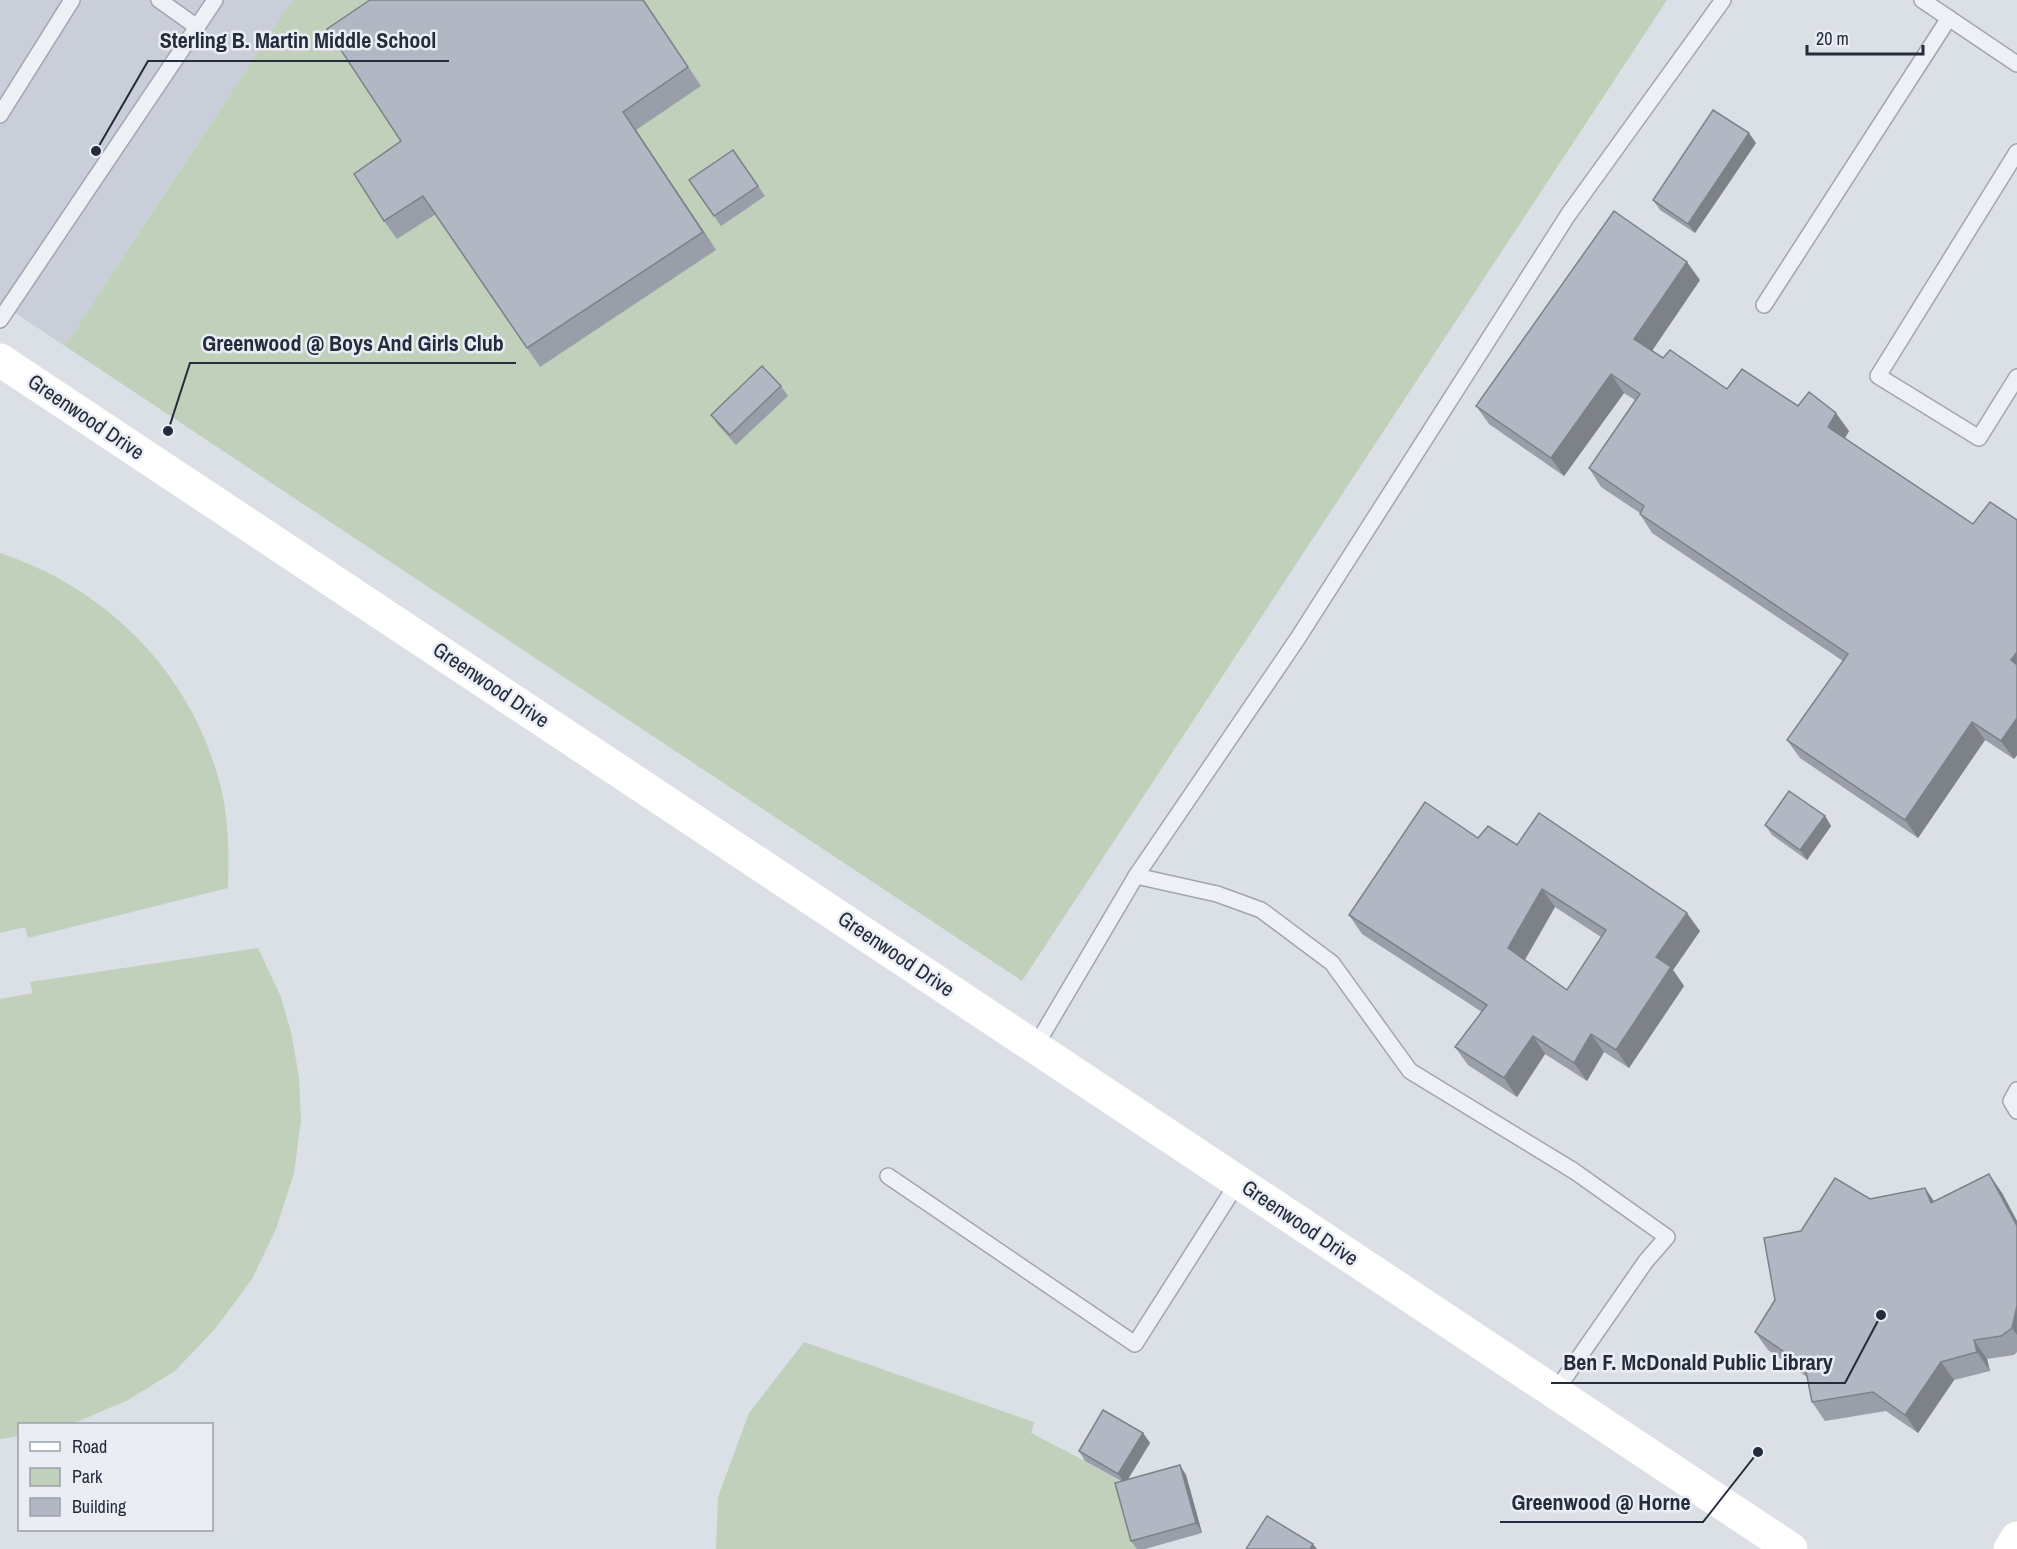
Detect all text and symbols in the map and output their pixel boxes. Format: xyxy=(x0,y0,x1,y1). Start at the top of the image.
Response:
scale bar xyxy=(1807,18,1922,56)
callout: Sterling B. Martin Middle School xyxy=(148,21,449,61)
text: Sterling B. Martin Middle School xyxy=(160,25,436,55)
text: 20 m xyxy=(1816,26,1849,51)
callout: Greenwood @ Boys And Girls Club xyxy=(190,323,516,363)
text: Greenwood @ Boys And Girls Club xyxy=(202,328,504,358)
street label: Greenwood Drive xyxy=(22,367,150,466)
street label: Greenwood Drive xyxy=(427,635,555,734)
street label: Greenwood Drive xyxy=(832,904,960,1003)
street label: Greenwood Drive xyxy=(1236,1173,1364,1272)
callout: Ben F. McDonald Public Library xyxy=(1551,1343,1845,1383)
text: Ben F. McDonald Public Library xyxy=(1563,1347,1833,1377)
legend xyxy=(18,1423,213,1531)
text: Road xyxy=(72,1434,107,1459)
text: Park xyxy=(72,1464,103,1489)
callout: Greenwood @ Horne xyxy=(1500,1482,1703,1522)
text: Greenwood @ Horne xyxy=(1512,1487,1691,1517)
text: Building xyxy=(72,1494,127,1519)

